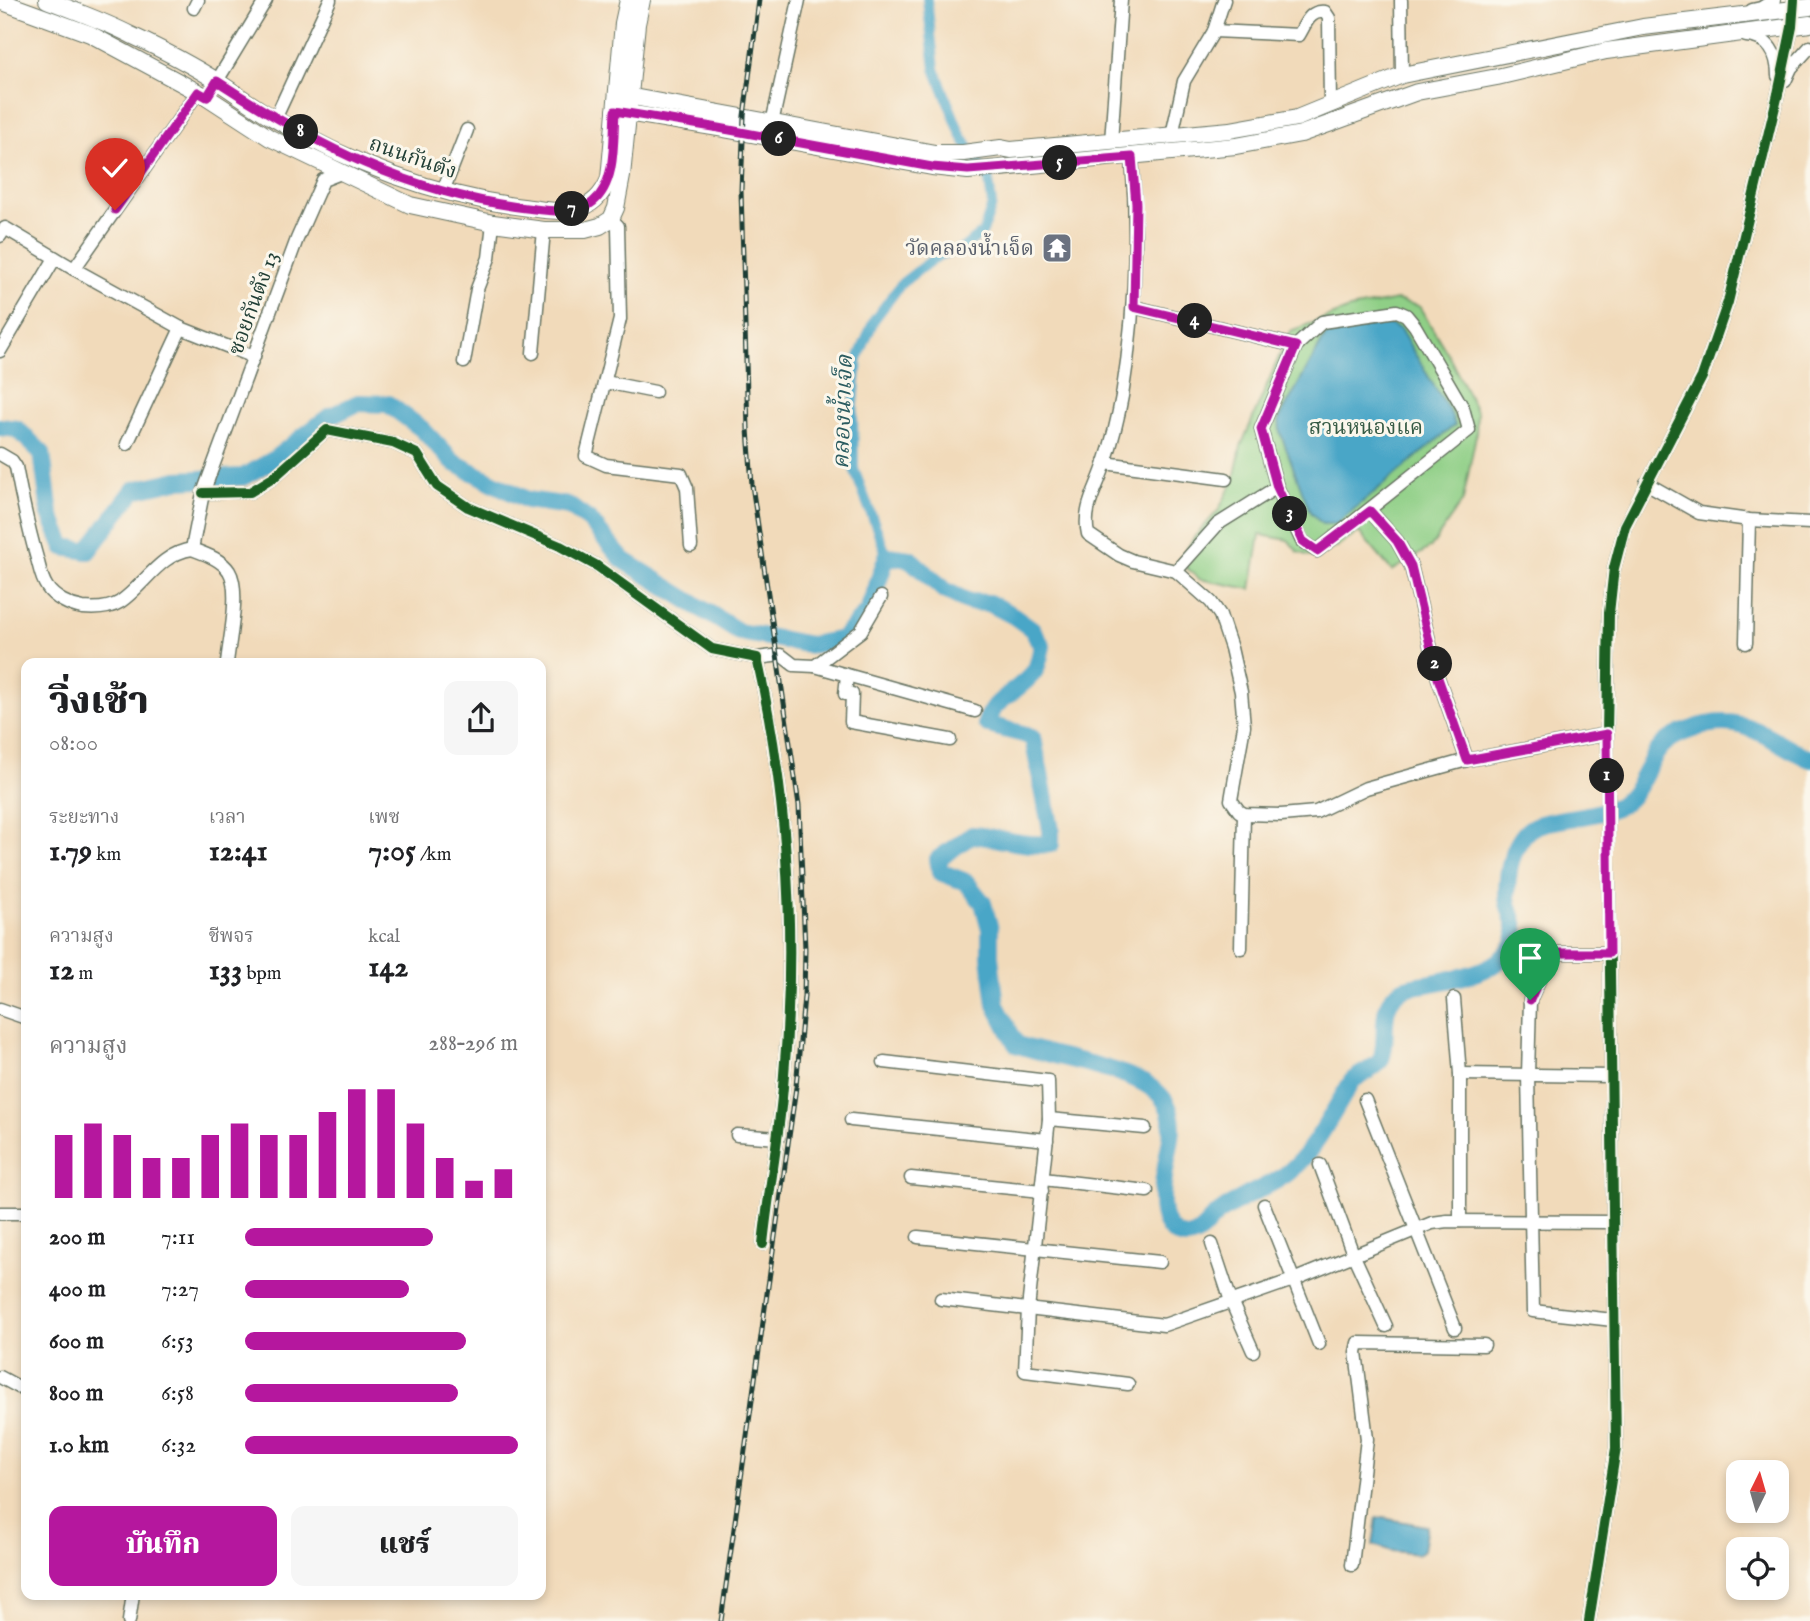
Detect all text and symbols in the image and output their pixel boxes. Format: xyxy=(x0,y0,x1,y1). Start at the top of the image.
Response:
pin: 8 xyxy=(284,114,318,150)
text: 8 xyxy=(297,119,304,143)
pin: 6 xyxy=(762,122,796,156)
text: 6 xyxy=(774,126,783,150)
street label: ถนนกันตัง xyxy=(365,131,460,186)
pin xyxy=(85,138,145,210)
pin: 5 xyxy=(1042,146,1078,180)
icon: check xyxy=(96,149,134,187)
text: 5 xyxy=(1056,150,1063,174)
pin: 7 xyxy=(554,192,590,227)
text: 7 xyxy=(567,196,576,220)
temple icon: วัดคลองน้ำเจ็ด xyxy=(1040,231,1074,265)
place label: วัดคลองน้ำเจ็ด xyxy=(905,232,1034,263)
street label: ซอยกันตัง 13 xyxy=(223,248,286,359)
pin: 4 xyxy=(1178,304,1212,338)
text: 4 xyxy=(1190,308,1199,332)
water label: คลองน้ำเจ็ด xyxy=(823,353,860,470)
park label: สวนหนองแค xyxy=(1309,415,1423,442)
pin: 3 xyxy=(1272,496,1308,532)
text: 3 xyxy=(1286,501,1293,525)
pin: 2 xyxy=(1418,646,1452,682)
text: 2 xyxy=(1430,651,1439,675)
text: วิ่งเช้า xyxy=(49,679,149,727)
button: share xyxy=(444,681,518,755)
text: 08:00 xyxy=(49,729,98,758)
pin: 1 xyxy=(1590,758,1624,794)
text: 1 xyxy=(1603,763,1610,787)
text: ระยะทาง xyxy=(49,806,119,830)
text: เวลา xyxy=(209,806,246,830)
text: เพซ xyxy=(368,806,400,830)
text: 1.79 xyxy=(49,833,92,871)
text: 12:41 xyxy=(209,833,268,871)
text: 7:05 xyxy=(368,833,416,871)
text: km xyxy=(92,843,121,867)
text: /km xyxy=(416,843,451,867)
text: ความสูง xyxy=(49,925,114,949)
text: ชีพจร xyxy=(209,925,254,949)
text: kcal xyxy=(368,925,400,949)
pin xyxy=(1500,928,1560,1000)
icon: arrive xyxy=(1511,939,1549,977)
text: 142 xyxy=(368,949,408,987)
text: 12 xyxy=(49,952,74,990)
text: 133 xyxy=(209,952,242,990)
text: m xyxy=(74,962,93,986)
text: bpm xyxy=(242,962,281,986)
text: 288–296 m xyxy=(428,1029,518,1058)
text: ความสูง xyxy=(49,1032,127,1061)
text: 200 m xyxy=(49,1223,105,1252)
text: 7:11 xyxy=(161,1223,195,1252)
text: 400 m xyxy=(49,1275,106,1304)
text: 7:27 xyxy=(161,1275,199,1304)
text: 600 m xyxy=(49,1327,104,1356)
text: 6:53 xyxy=(161,1327,194,1356)
text: 800 m xyxy=(49,1379,103,1408)
text: 6:58 xyxy=(161,1379,194,1408)
text: 1.0 km xyxy=(49,1431,109,1460)
text: 6:32 xyxy=(161,1431,196,1460)
north arrow xyxy=(1726,1460,1788,1522)
map controls xyxy=(1726,1460,1789,1600)
button: บันทึก xyxy=(49,1506,277,1586)
button: แชร์ xyxy=(291,1506,518,1586)
button: locate xyxy=(1726,1537,1789,1600)

